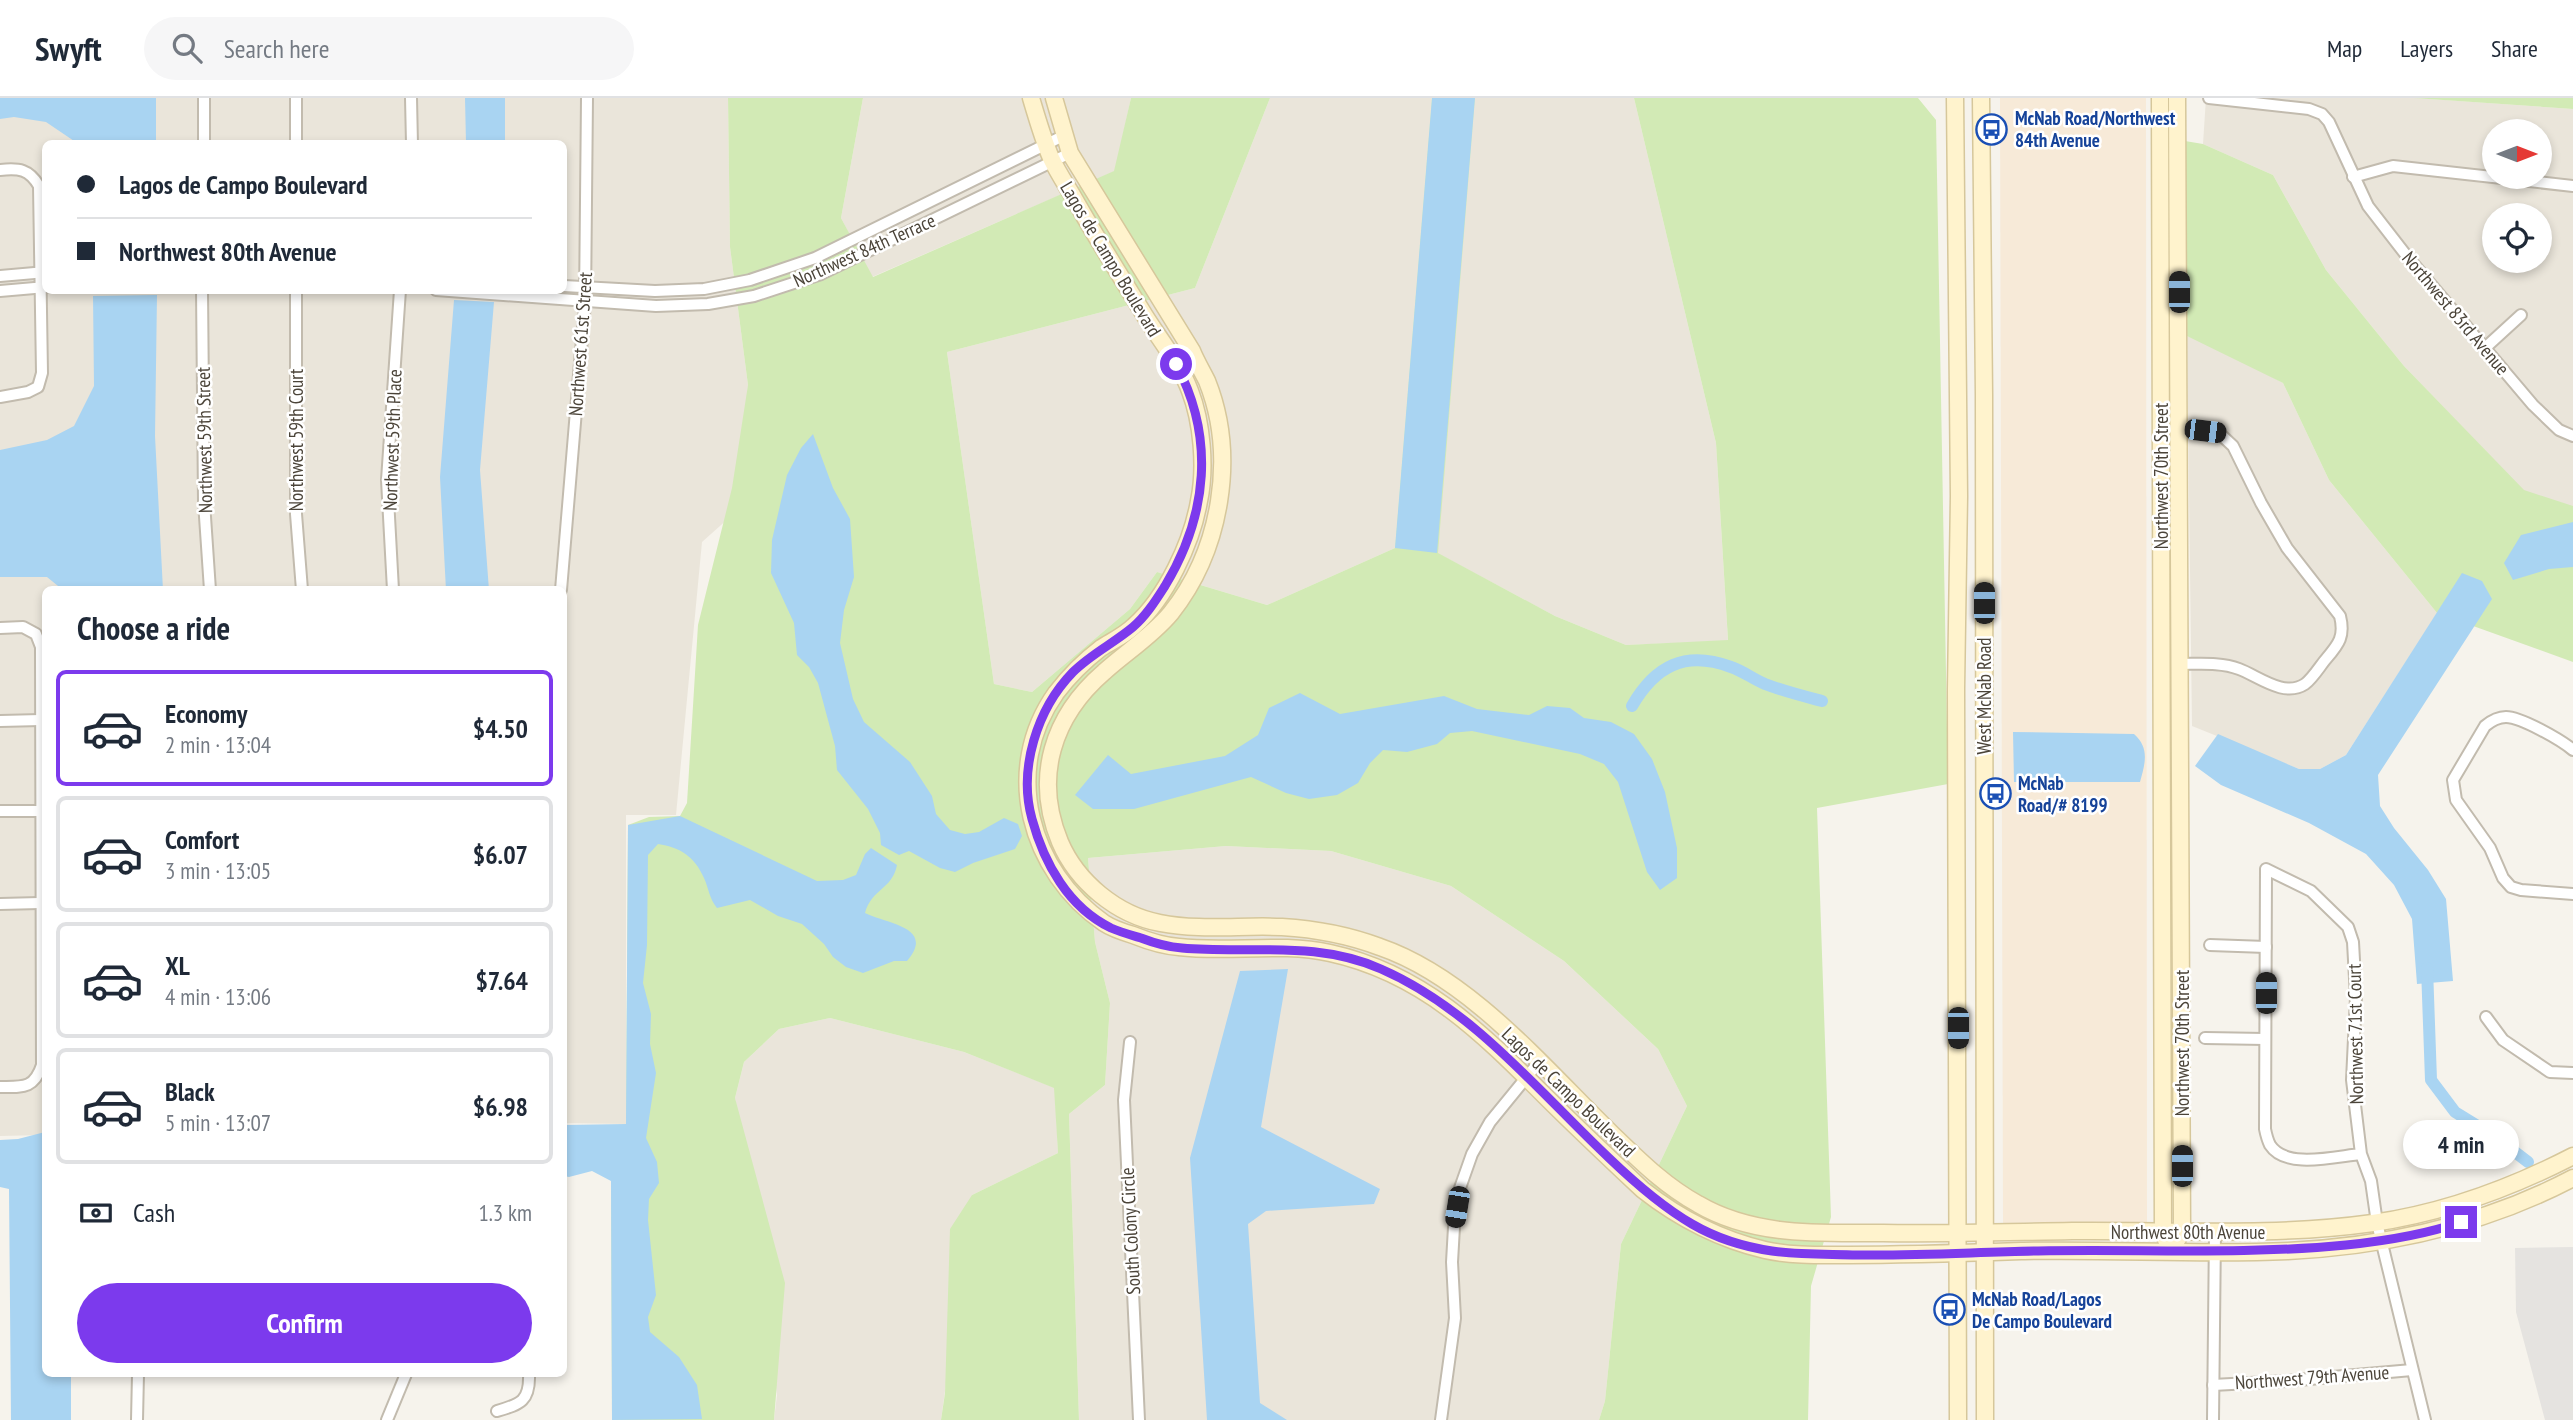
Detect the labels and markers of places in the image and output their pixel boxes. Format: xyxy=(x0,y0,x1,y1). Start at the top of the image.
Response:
place label: McNab Road/Northwest 84th Avenue xyxy=(2015,106,2176,152)
bus stop icon: McNab Road/Northwest 84th Avenue xyxy=(1975,112,2009,146)
place label: McNab Road/# 8199 xyxy=(2018,771,2108,817)
bus stop icon: McNab Road/# 8199 xyxy=(1978,777,2012,811)
place label: McNab Road/Lagos De Campo Boulevard xyxy=(1972,1287,2112,1333)
bus stop icon: McNab Road/Lagos De Campo Boulevard xyxy=(1932,1293,1966,1327)

